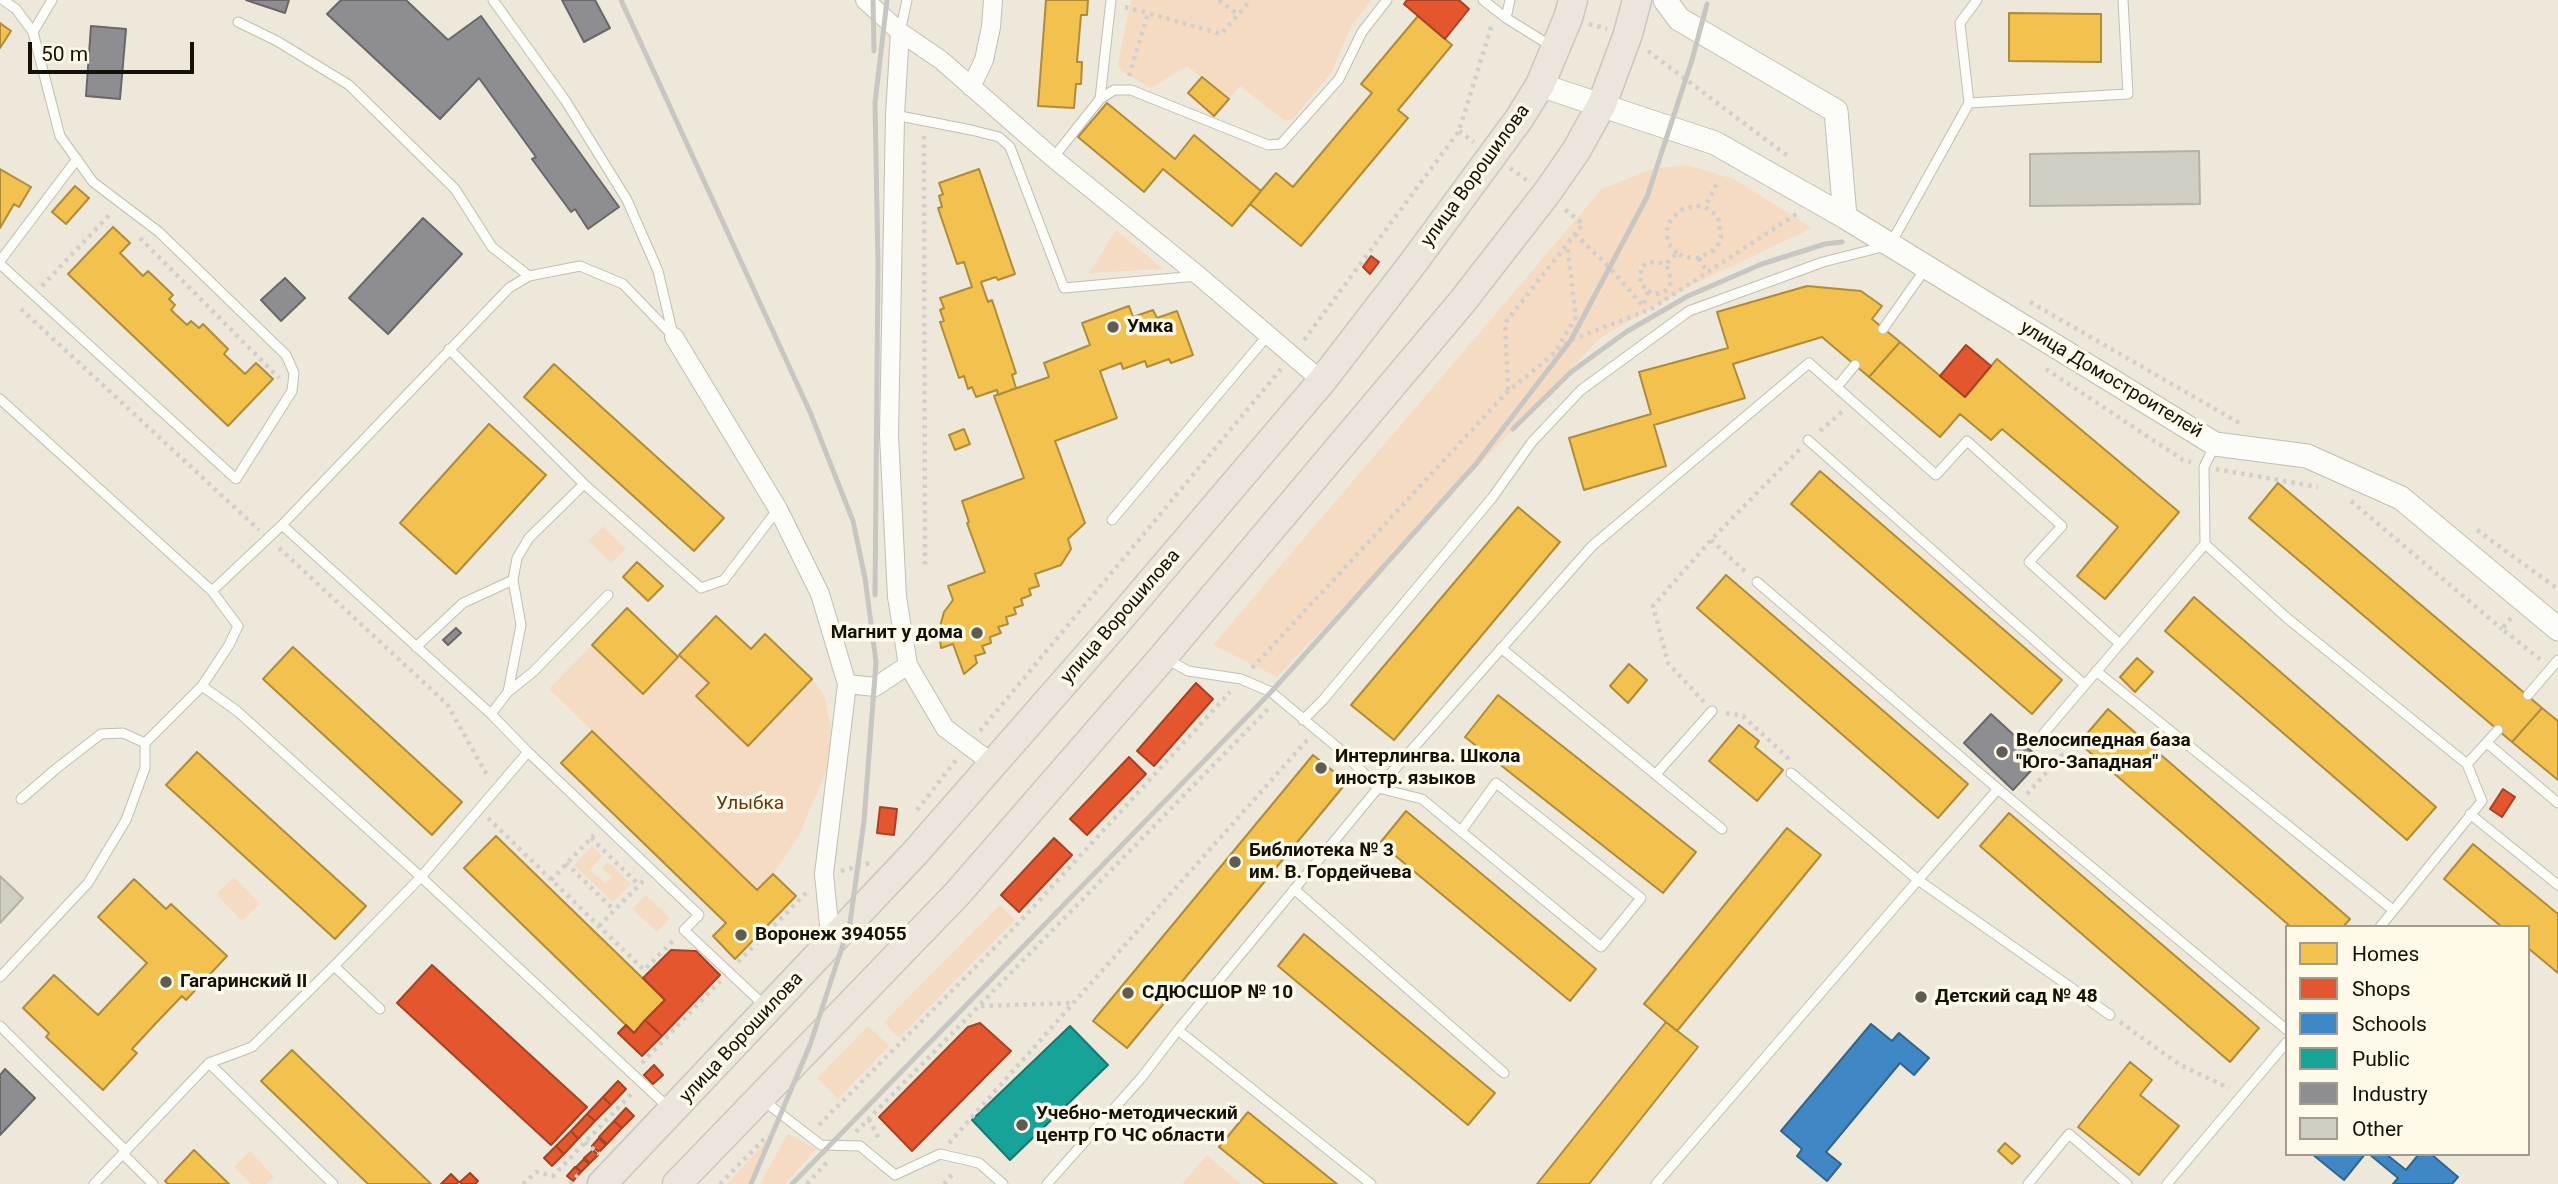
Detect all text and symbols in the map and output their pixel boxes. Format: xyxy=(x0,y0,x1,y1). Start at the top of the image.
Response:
scale bar xyxy=(32,28,198,72)
text: 50 m xyxy=(41,42,88,66)
street label: улица Ворошилова xyxy=(1417,100,1535,252)
place label: Умка xyxy=(1127,316,1173,338)
street label: улица Домостроителей xyxy=(2016,316,2206,444)
marker: Умка xyxy=(1105,319,1121,335)
street label: улица Ворошилова xyxy=(1056,545,1186,689)
place label: Магнит у дома xyxy=(831,622,963,644)
marker: Магнит у дома xyxy=(969,625,985,641)
place label: Велосипедная база "Юго-Западная" xyxy=(2016,730,2191,774)
marker: Велосипедная база "Юго-Западная" xyxy=(1994,744,2010,760)
place label: Интерлингва. Школа иностр. языков xyxy=(1335,746,1520,790)
marker: Интерлингва. Школа иностр. языков xyxy=(1313,760,1329,776)
park label: Улыбка xyxy=(716,793,784,815)
place label: Библиотека № 3 им. В. Гордейчева xyxy=(1249,840,1412,884)
marker: Библиотека № 3 им. В. Гордейчева xyxy=(1227,854,1243,870)
place label: Воронеж 394055 xyxy=(755,924,907,946)
legend xyxy=(2285,925,2530,1156)
marker: Воронеж 394055 xyxy=(733,927,749,943)
text: Homes xyxy=(2352,942,2419,966)
street label: улица Ворошилова xyxy=(676,968,808,1108)
place label: Гагаринский II xyxy=(180,971,307,993)
marker: Гагаринский II xyxy=(158,974,174,990)
text: Shops xyxy=(2352,977,2411,1001)
place label: СДЮСШОР № 10 xyxy=(1142,982,1293,1004)
marker: СДЮСШОР № 10 xyxy=(1120,985,1136,1001)
place label: Детский сад № 48 xyxy=(1935,986,2098,1008)
marker: Детский сад № 48 xyxy=(1913,989,1929,1005)
text: Schools xyxy=(2352,1012,2427,1036)
text: Public xyxy=(2352,1047,2410,1071)
text: Industry xyxy=(2352,1082,2428,1106)
place label: Учебно-методический центр ГО ЧС области xyxy=(1036,1103,1238,1147)
marker: Учебно-методический центр ГО ЧС области xyxy=(1014,1117,1030,1133)
text: Other xyxy=(2352,1117,2403,1141)

